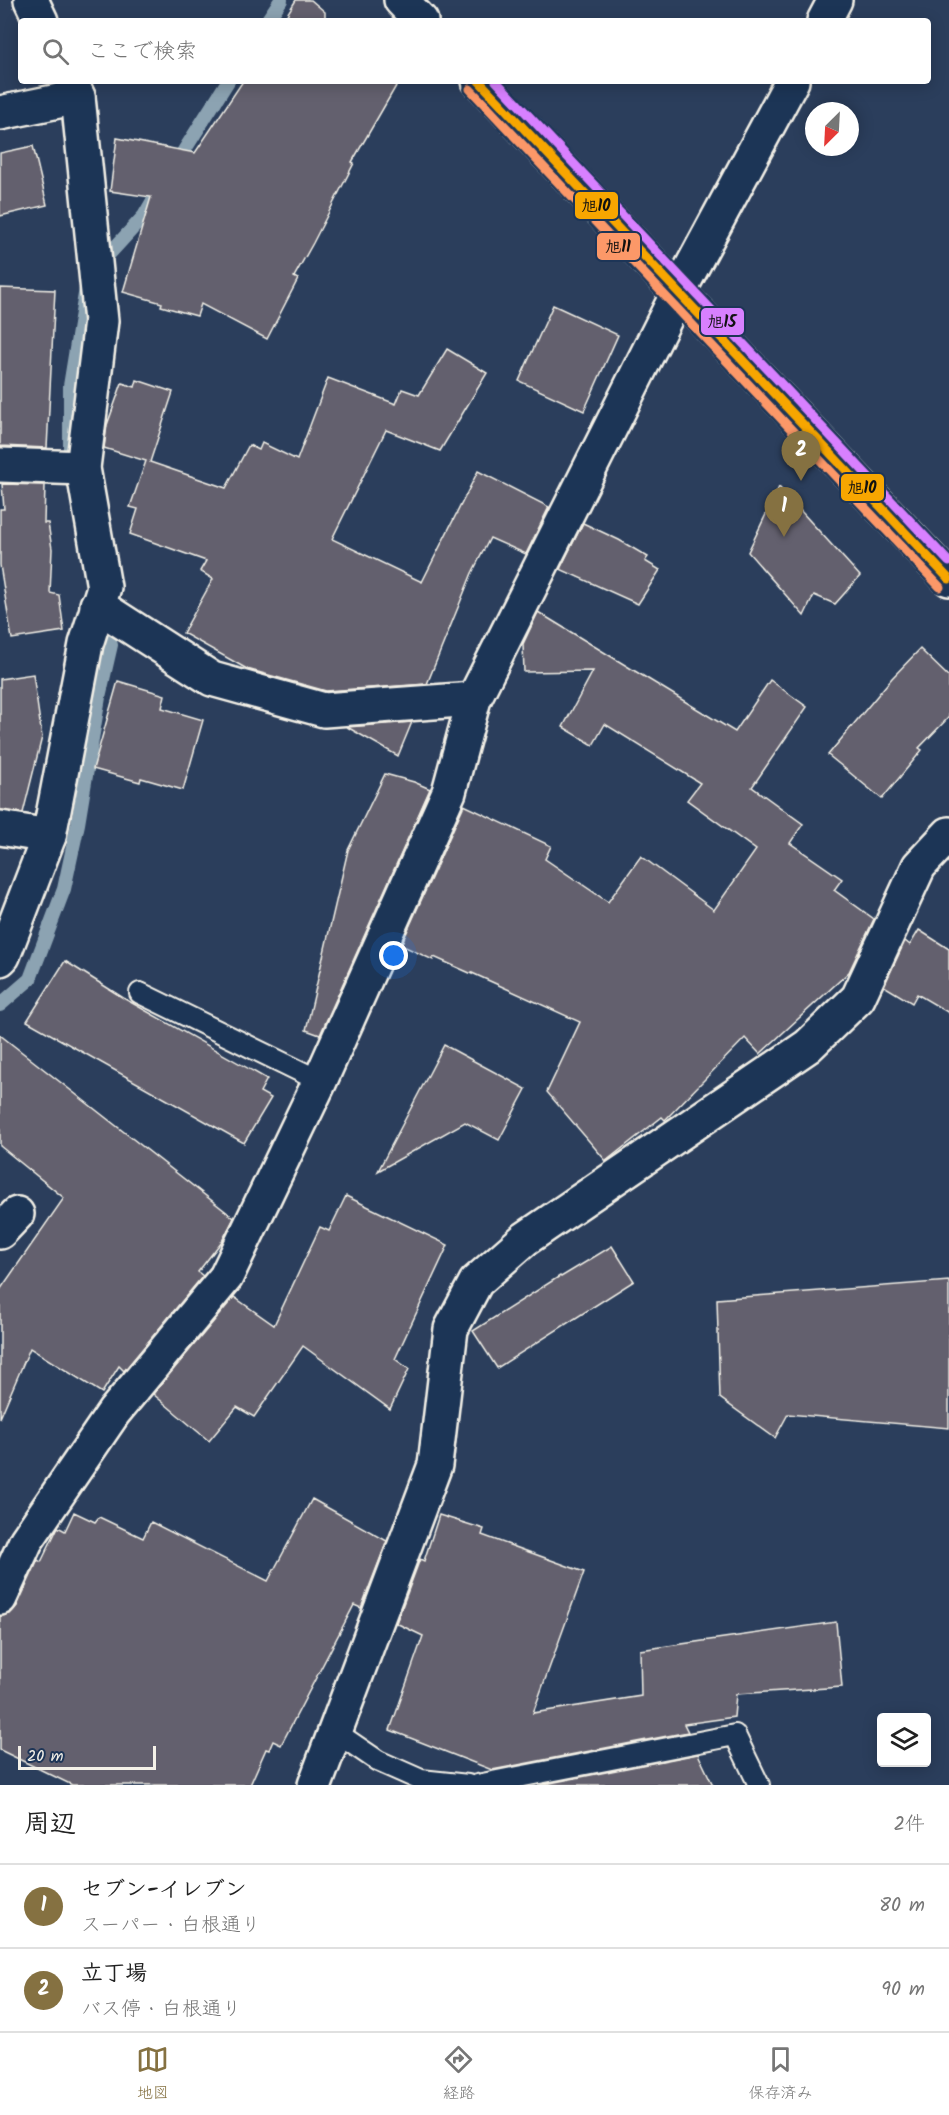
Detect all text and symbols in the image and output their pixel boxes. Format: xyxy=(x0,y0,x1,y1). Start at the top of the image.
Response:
search box xyxy=(18,18,931,84)
icon: search xyxy=(39,35,72,68)
text: ここで検索 xyxy=(87,35,197,70)
north arrow xyxy=(805,102,859,156)
line badge: 旭10 xyxy=(574,191,619,220)
text: 旭10 xyxy=(581,194,611,219)
line badge: 旭11 xyxy=(596,232,641,261)
text: 旭11 xyxy=(605,235,631,260)
line badge: 旭15 xyxy=(700,307,745,336)
text: 旭15 xyxy=(708,310,738,335)
pin: 2 xyxy=(782,432,820,481)
line badge: 旭10 xyxy=(840,473,885,502)
text: 旭10 xyxy=(847,476,877,501)
pin: 1 xyxy=(764,488,804,537)
your location xyxy=(379,941,408,970)
map controls xyxy=(877,1713,931,1767)
button: layers xyxy=(877,1713,931,1767)
scale bar xyxy=(18,1743,156,1770)
text: 20 m xyxy=(27,1744,63,1769)
text: 周辺 xyxy=(24,1804,76,1846)
text: 2件 xyxy=(893,1809,925,1841)
text: セブン-イレブン xyxy=(81,1873,247,1908)
text: 1 xyxy=(40,1890,47,1922)
text: 80 m xyxy=(879,1890,925,1922)
text: スーパー · 白根通り xyxy=(81,1910,261,1942)
text: 立丁場 xyxy=(81,1957,147,1992)
text: 2 xyxy=(38,1974,49,2006)
text: 90 m xyxy=(881,1974,925,2006)
text: バス停 · 白根通り xyxy=(81,1994,242,2026)
tab: 地図 xyxy=(136,2043,169,2106)
tab: 経路 xyxy=(442,2043,475,2106)
tab: 保存済み xyxy=(748,2043,812,2106)

